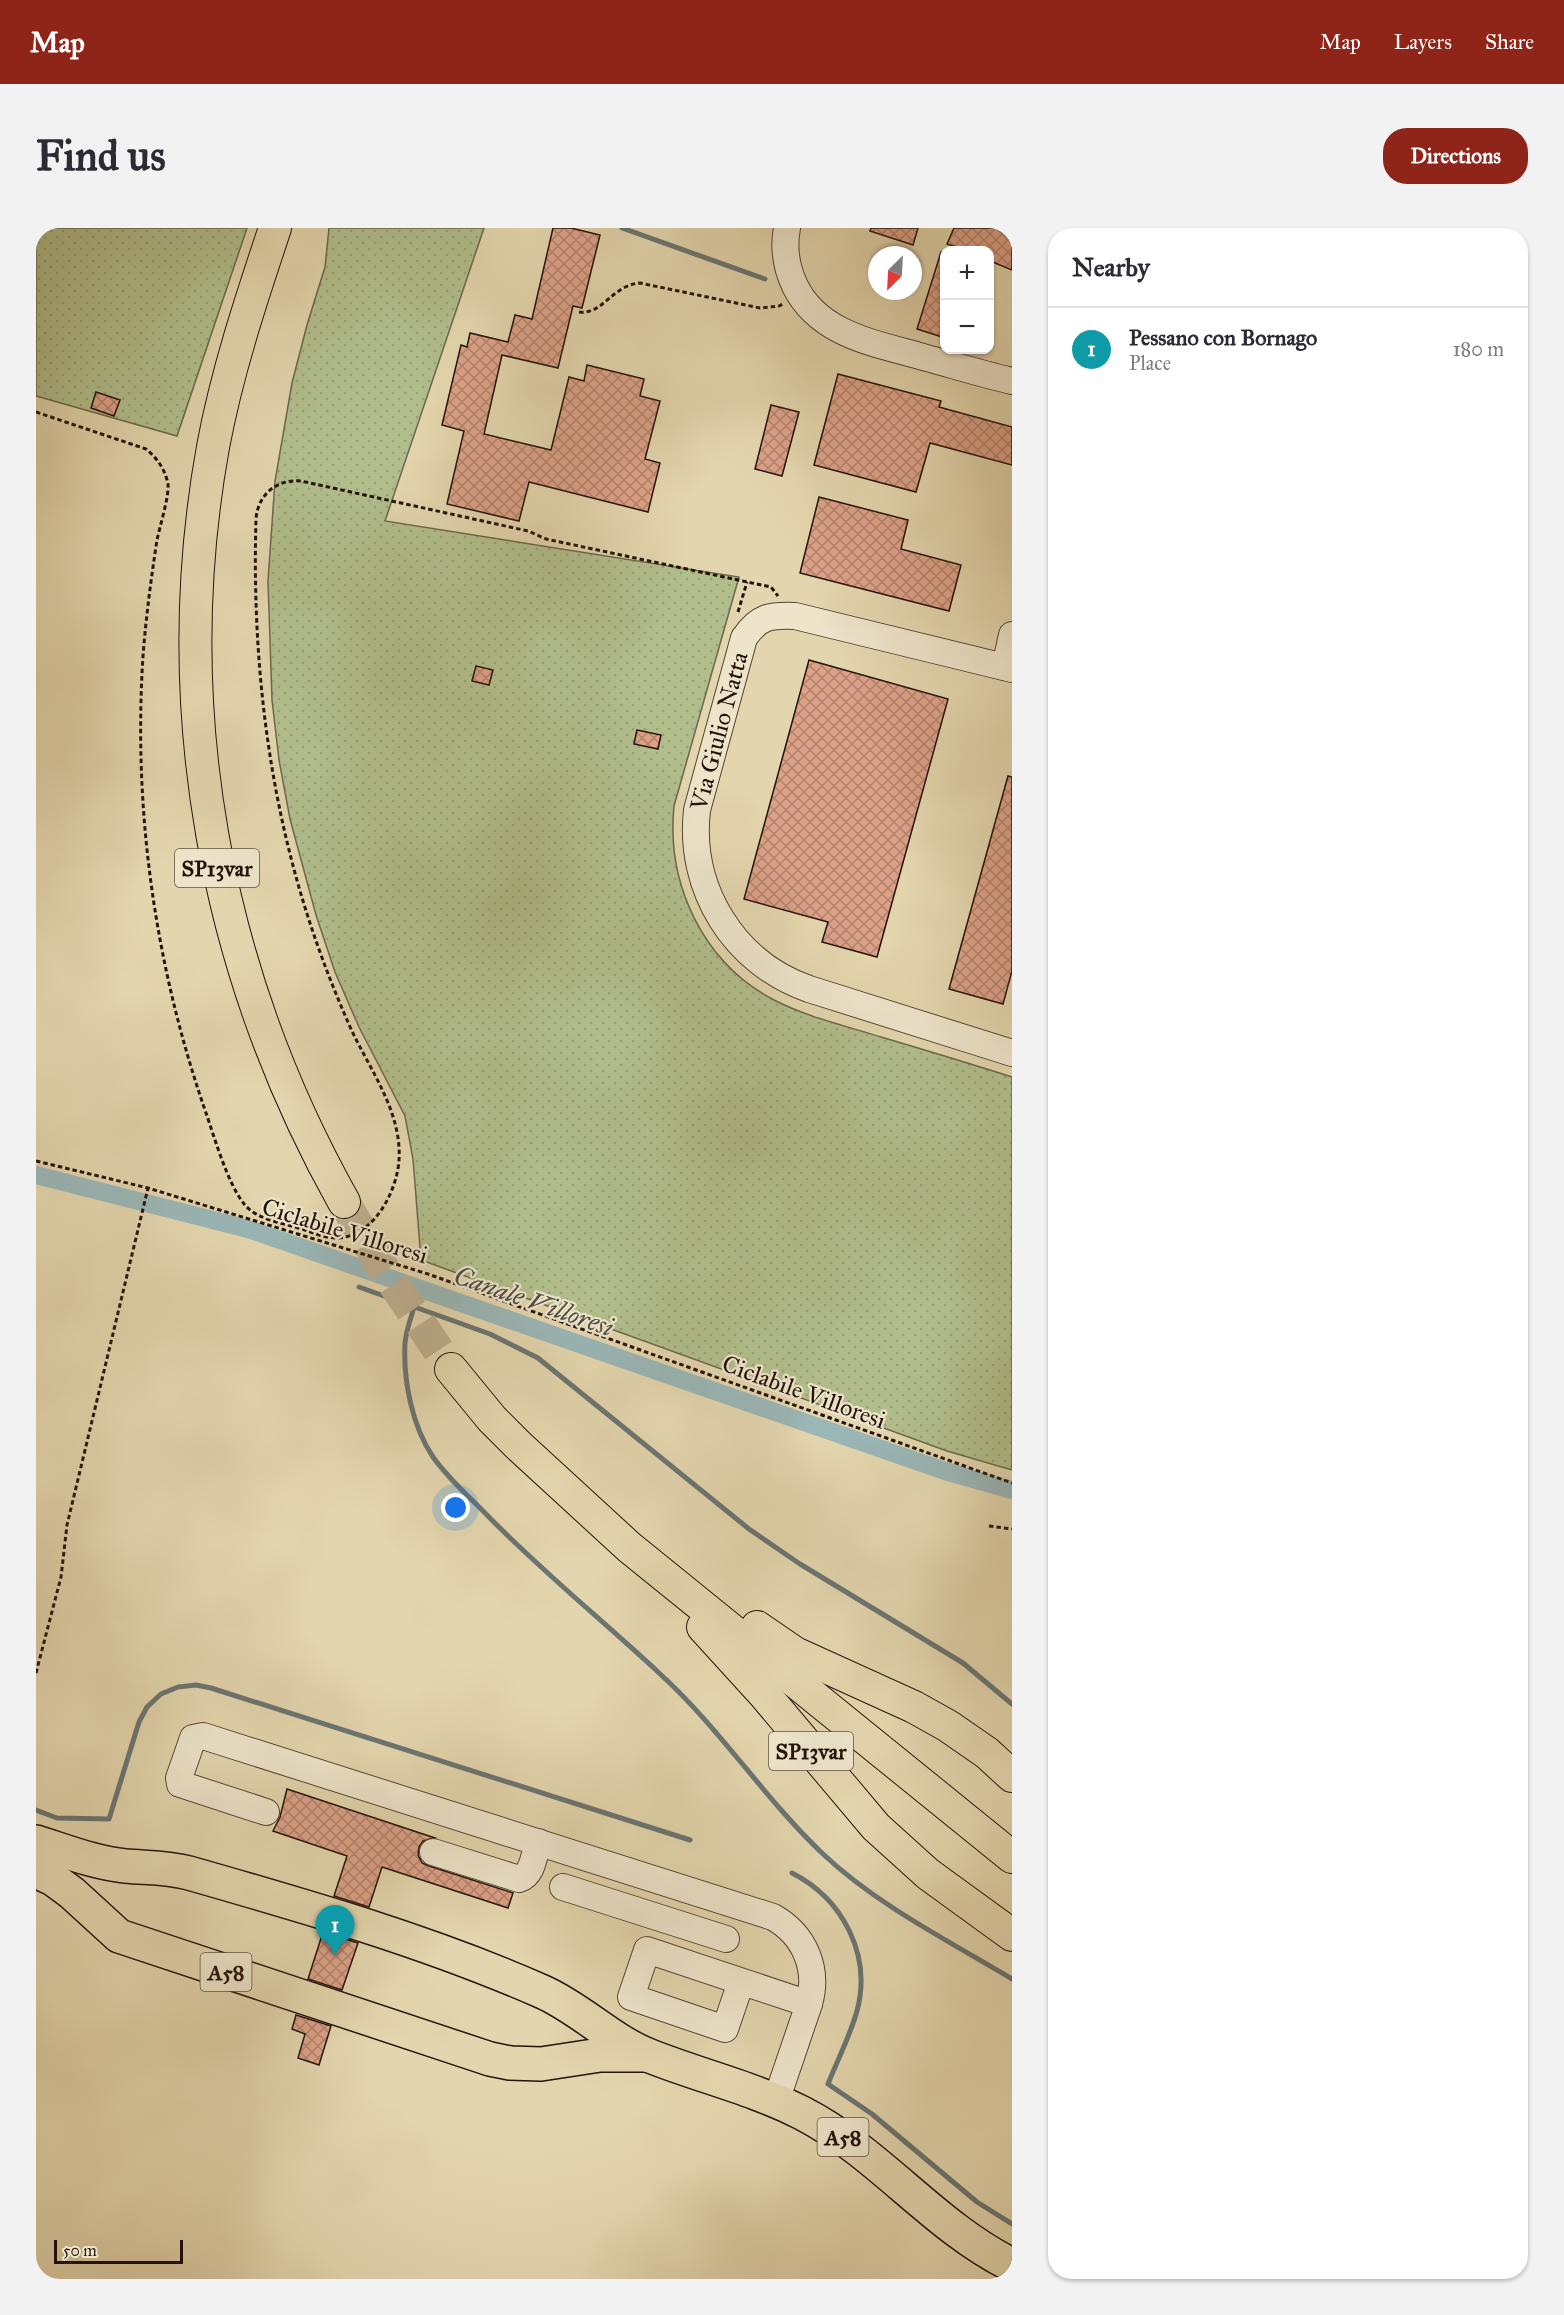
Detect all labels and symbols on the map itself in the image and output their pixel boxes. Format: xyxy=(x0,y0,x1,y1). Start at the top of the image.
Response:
north arrow xyxy=(868,246,922,300)
street label: Via Giulio Natta xyxy=(683,648,755,814)
road number: SP13var xyxy=(175,849,259,887)
street label: Ciclabile Villoresi xyxy=(258,1192,432,1271)
water label: Canale Villoresi xyxy=(450,1259,618,1343)
street label: Ciclabile Villoresi xyxy=(718,1349,890,1436)
your location xyxy=(441,1493,470,1522)
road number: SP13var xyxy=(769,1732,853,1770)
pin: 1 xyxy=(316,1906,354,1955)
road number: A58 xyxy=(200,1953,252,1991)
road number: A58 xyxy=(818,2118,868,2156)
scale bar xyxy=(54,2237,183,2264)

